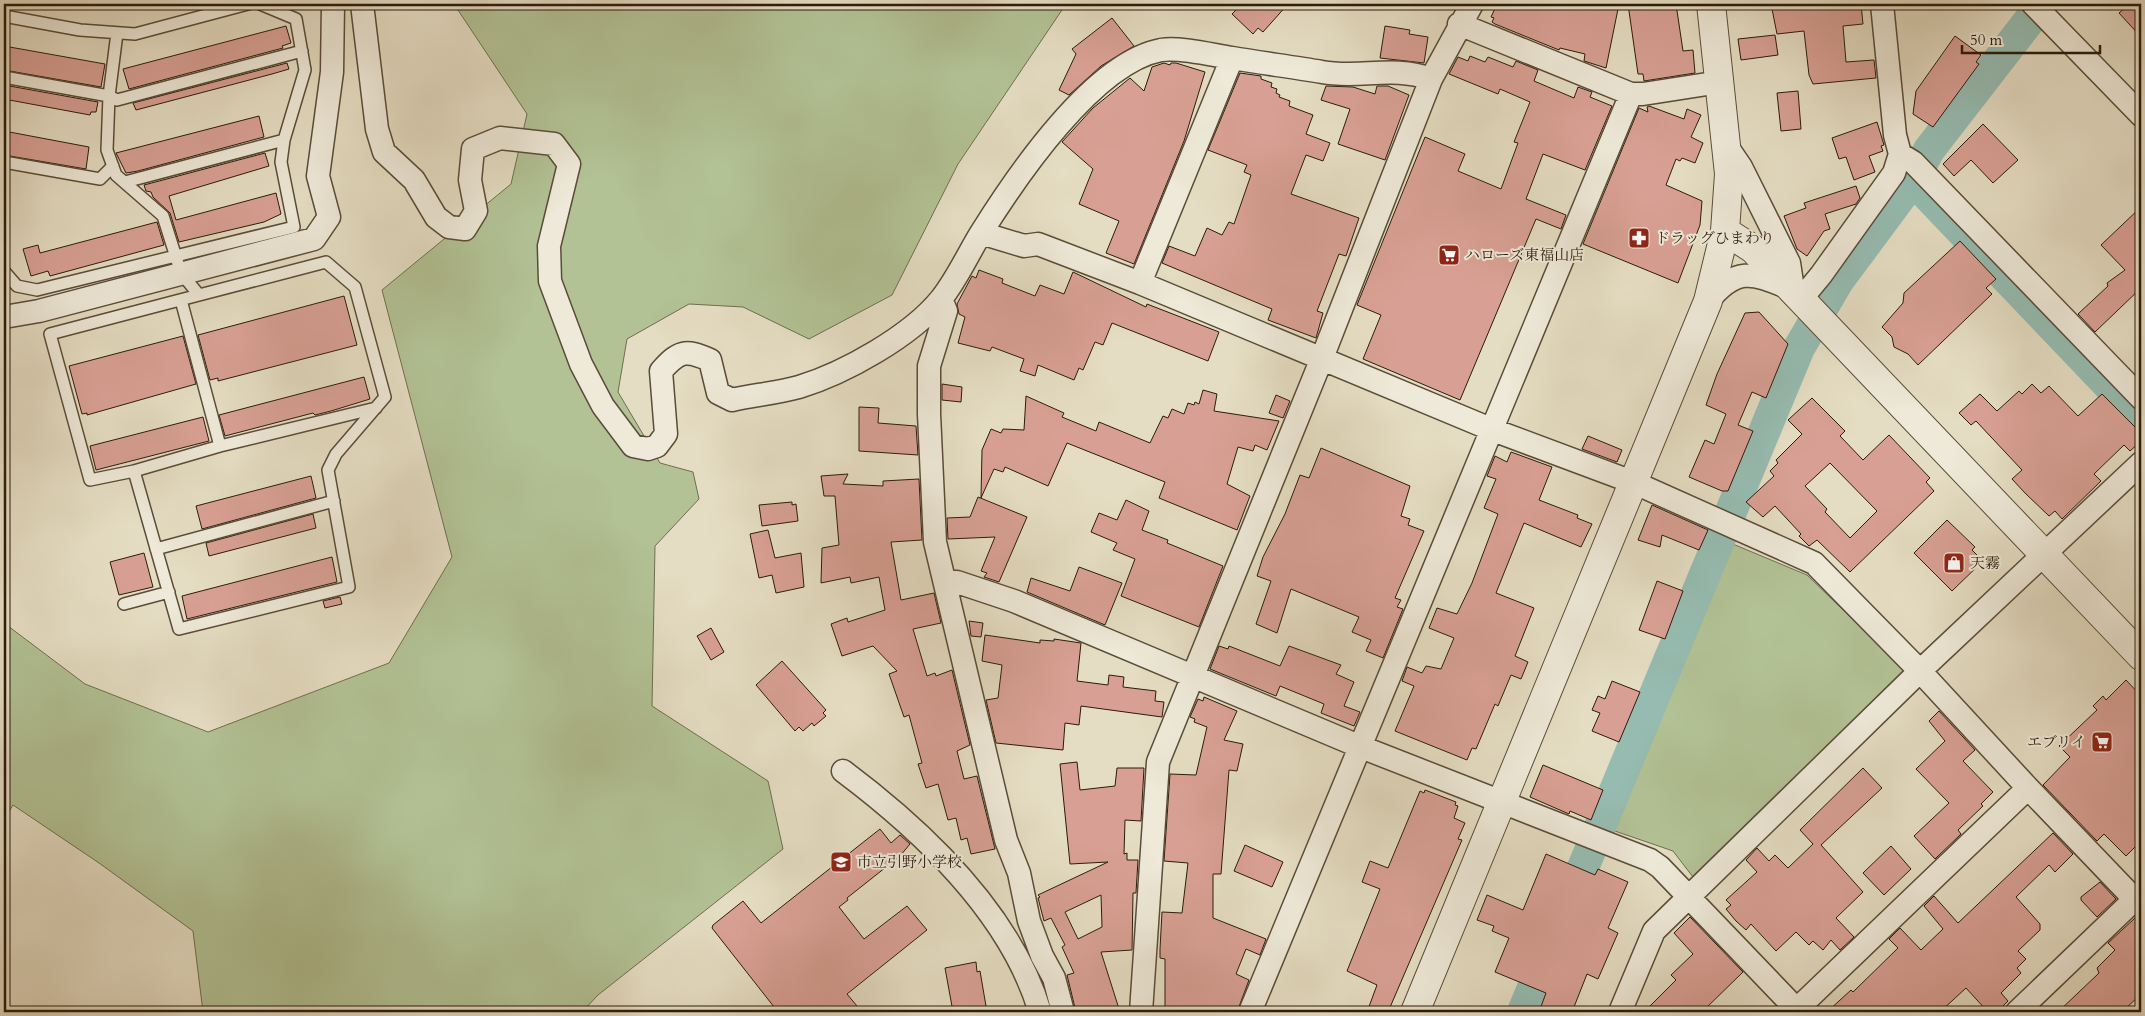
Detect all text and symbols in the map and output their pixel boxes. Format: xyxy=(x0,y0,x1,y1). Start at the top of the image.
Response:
scale bar xyxy=(1962,22,2100,54)
text: 50 m xyxy=(1970,30,2002,50)
pharmacy icon: ドラッグひまわり xyxy=(1627,226,1651,250)
place label: ドラッグひまわり xyxy=(1655,228,1775,248)
supermarket icon: ハローズ東福山店 xyxy=(1437,243,1461,267)
place label: ハローズ東福山店 xyxy=(1465,245,1584,265)
shop icon: 天霧 xyxy=(1942,551,1966,575)
place label: 天霧 xyxy=(1970,553,2000,573)
supermarket icon: エブリイ xyxy=(2090,730,2114,754)
place label: エブリイ xyxy=(2027,732,2086,752)
school or university icon: 市立引野小学校 xyxy=(829,850,853,874)
place label: 市立引野小学校 xyxy=(857,852,962,872)

